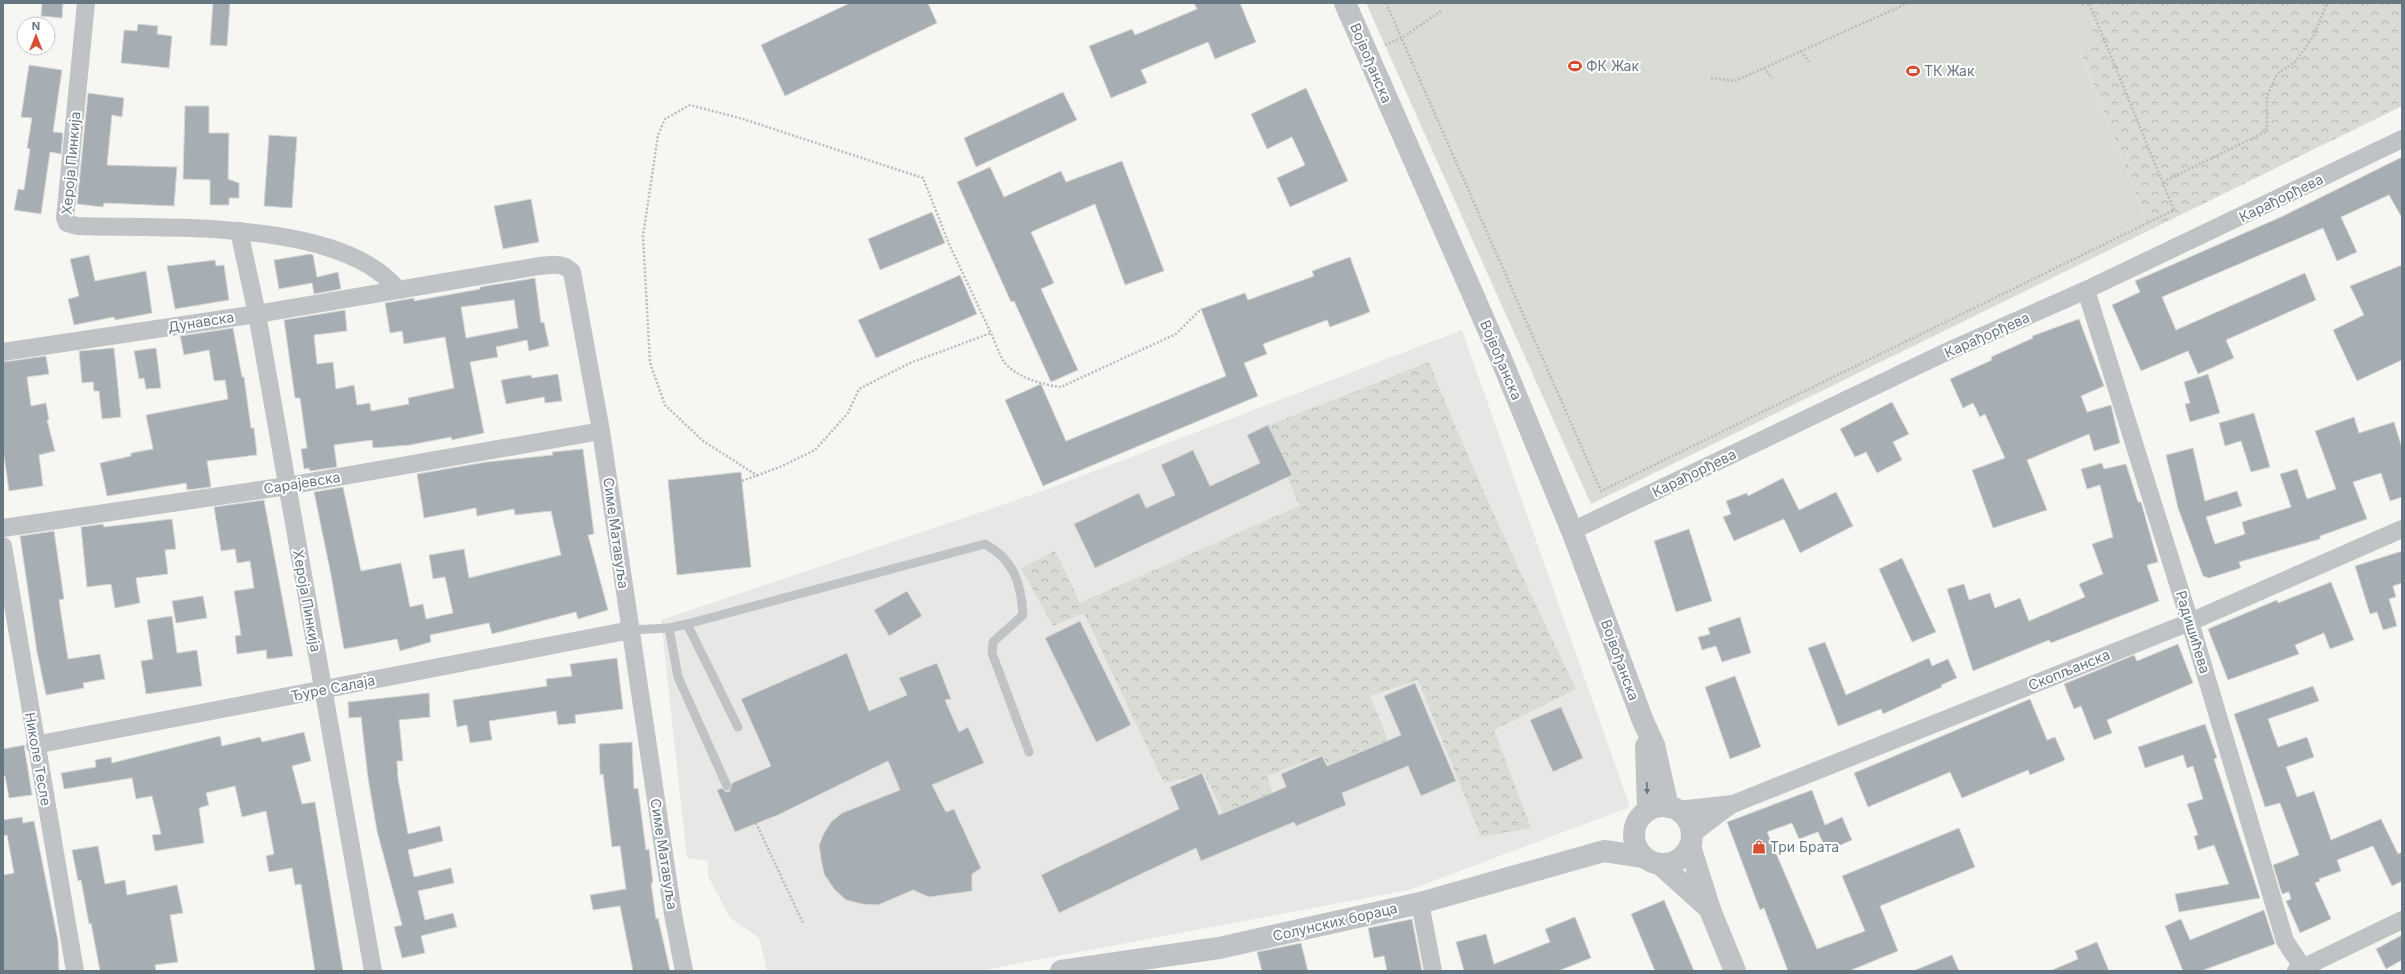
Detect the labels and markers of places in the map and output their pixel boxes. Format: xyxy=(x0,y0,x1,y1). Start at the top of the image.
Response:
place label: ФК Жак xyxy=(1586,57,1639,74)
sports icon: ФК Жак xyxy=(1567,58,1583,74)
place label: ТК Жак xyxy=(1924,62,1975,79)
sports icon: ТК Жак xyxy=(1905,63,1921,79)
place label: Три Брата xyxy=(1770,838,1839,855)
shop icon: Три Брата xyxy=(1751,839,1767,855)

